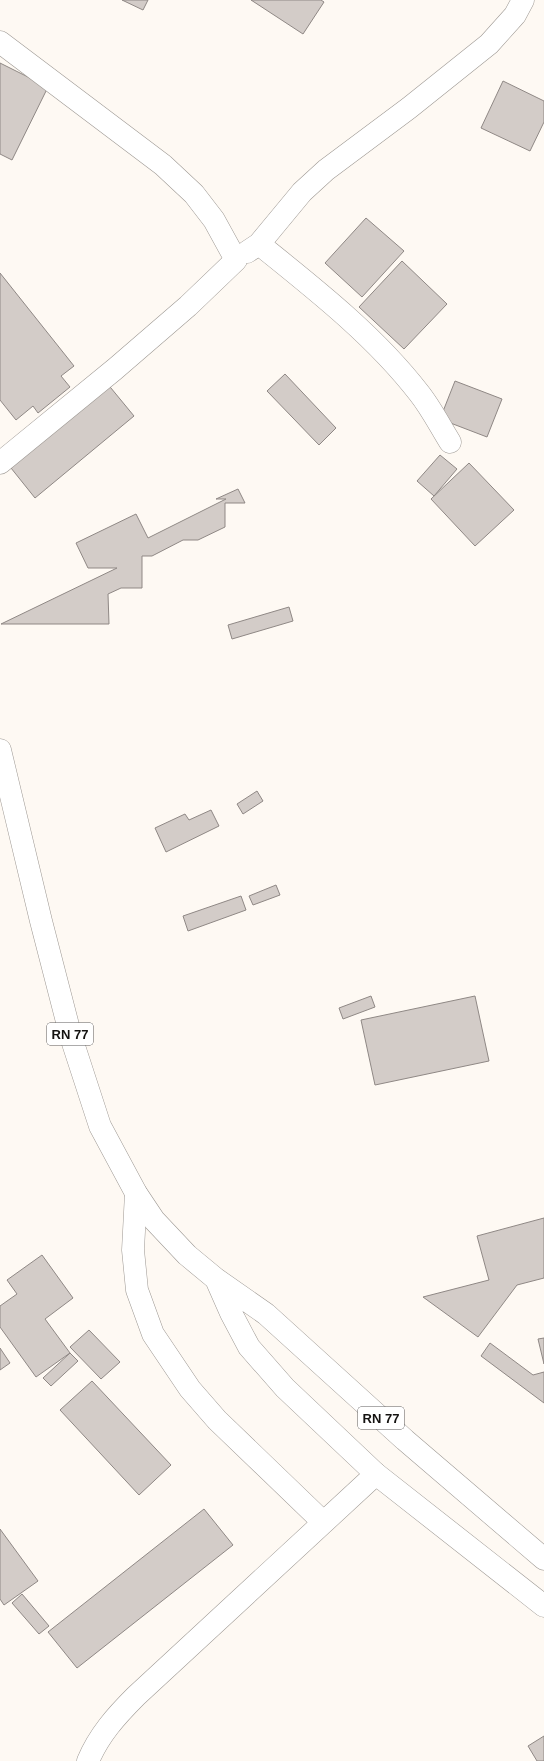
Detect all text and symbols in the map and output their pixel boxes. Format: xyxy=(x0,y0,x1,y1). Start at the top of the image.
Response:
road number: RN 77 xyxy=(47,1023,93,1045)
road number: RN 77 xyxy=(358,1407,404,1429)

